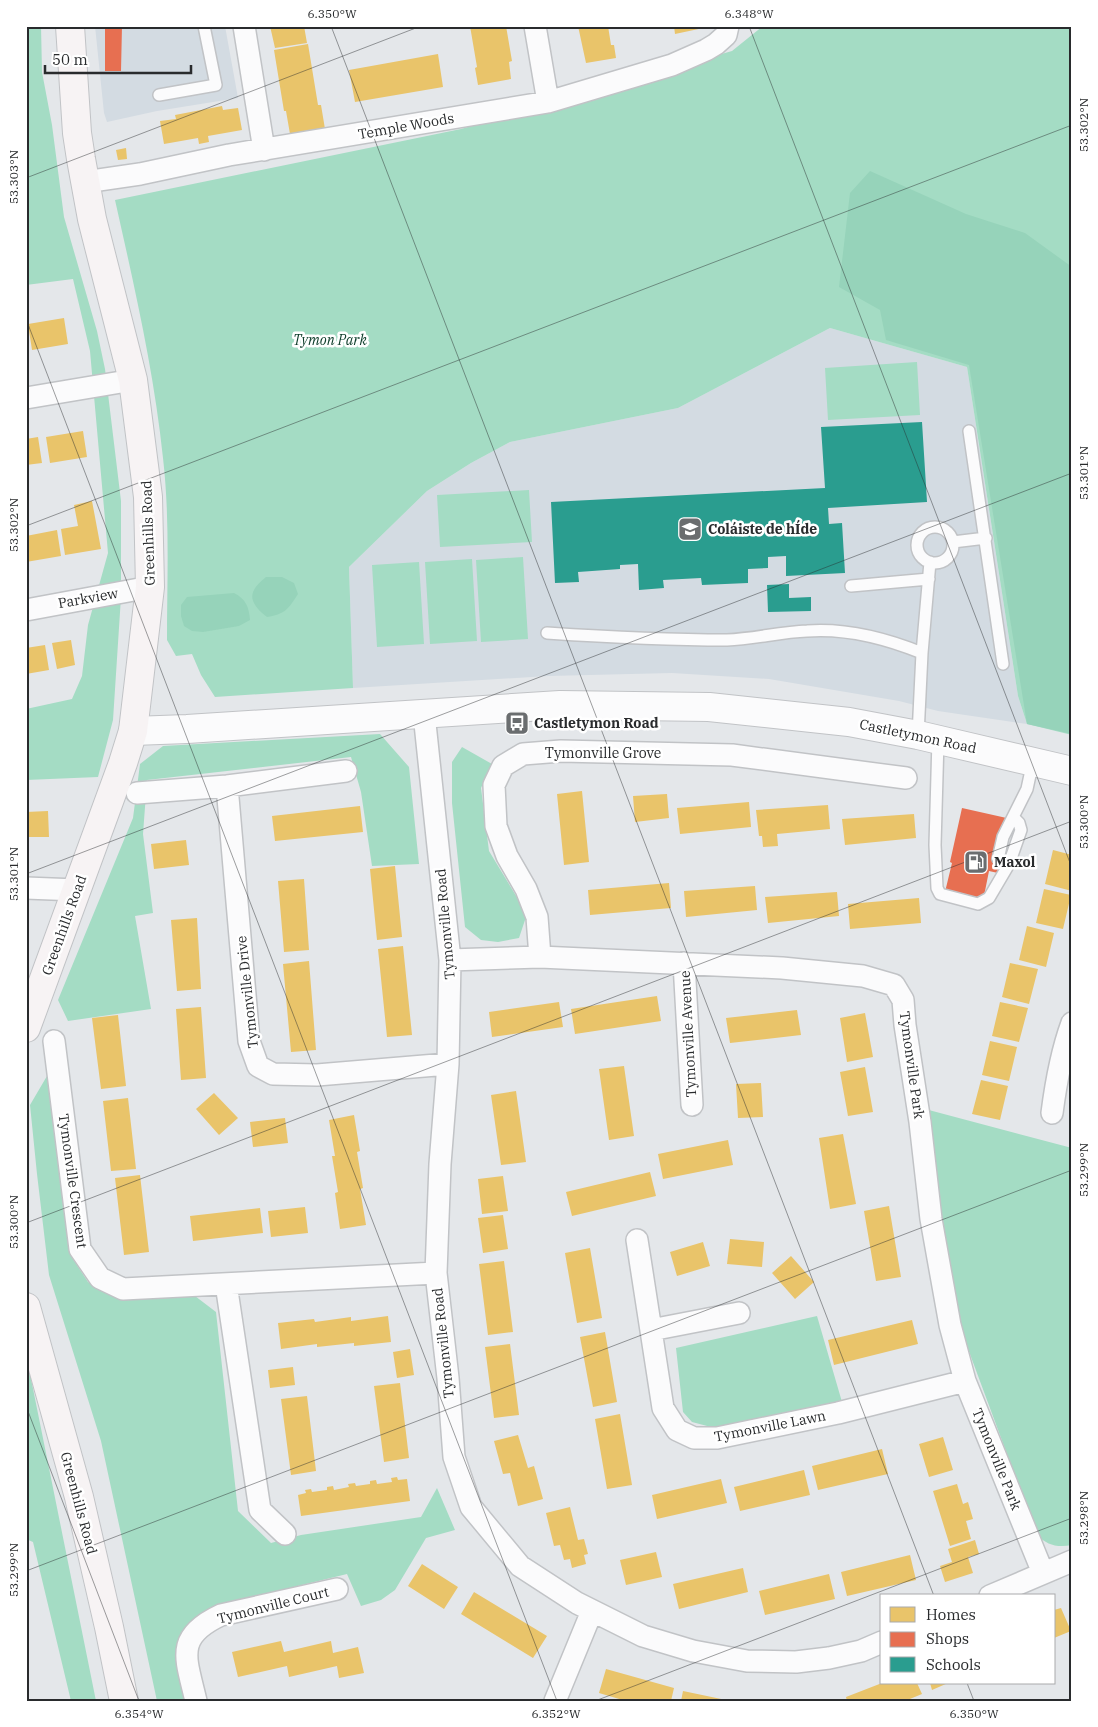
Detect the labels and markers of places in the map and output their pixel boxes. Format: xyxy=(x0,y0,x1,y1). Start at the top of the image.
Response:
school or university icon: Coláiste de hÍde xyxy=(677,516,703,542)
place label: Coláiste de hÍde xyxy=(708,519,817,538)
bus stop icon: Castletymon Road xyxy=(504,710,530,736)
place label: Castletymon Road xyxy=(534,714,659,732)
fuel station icon: Maxol xyxy=(963,849,989,875)
place label: Maxol xyxy=(994,853,1036,871)

